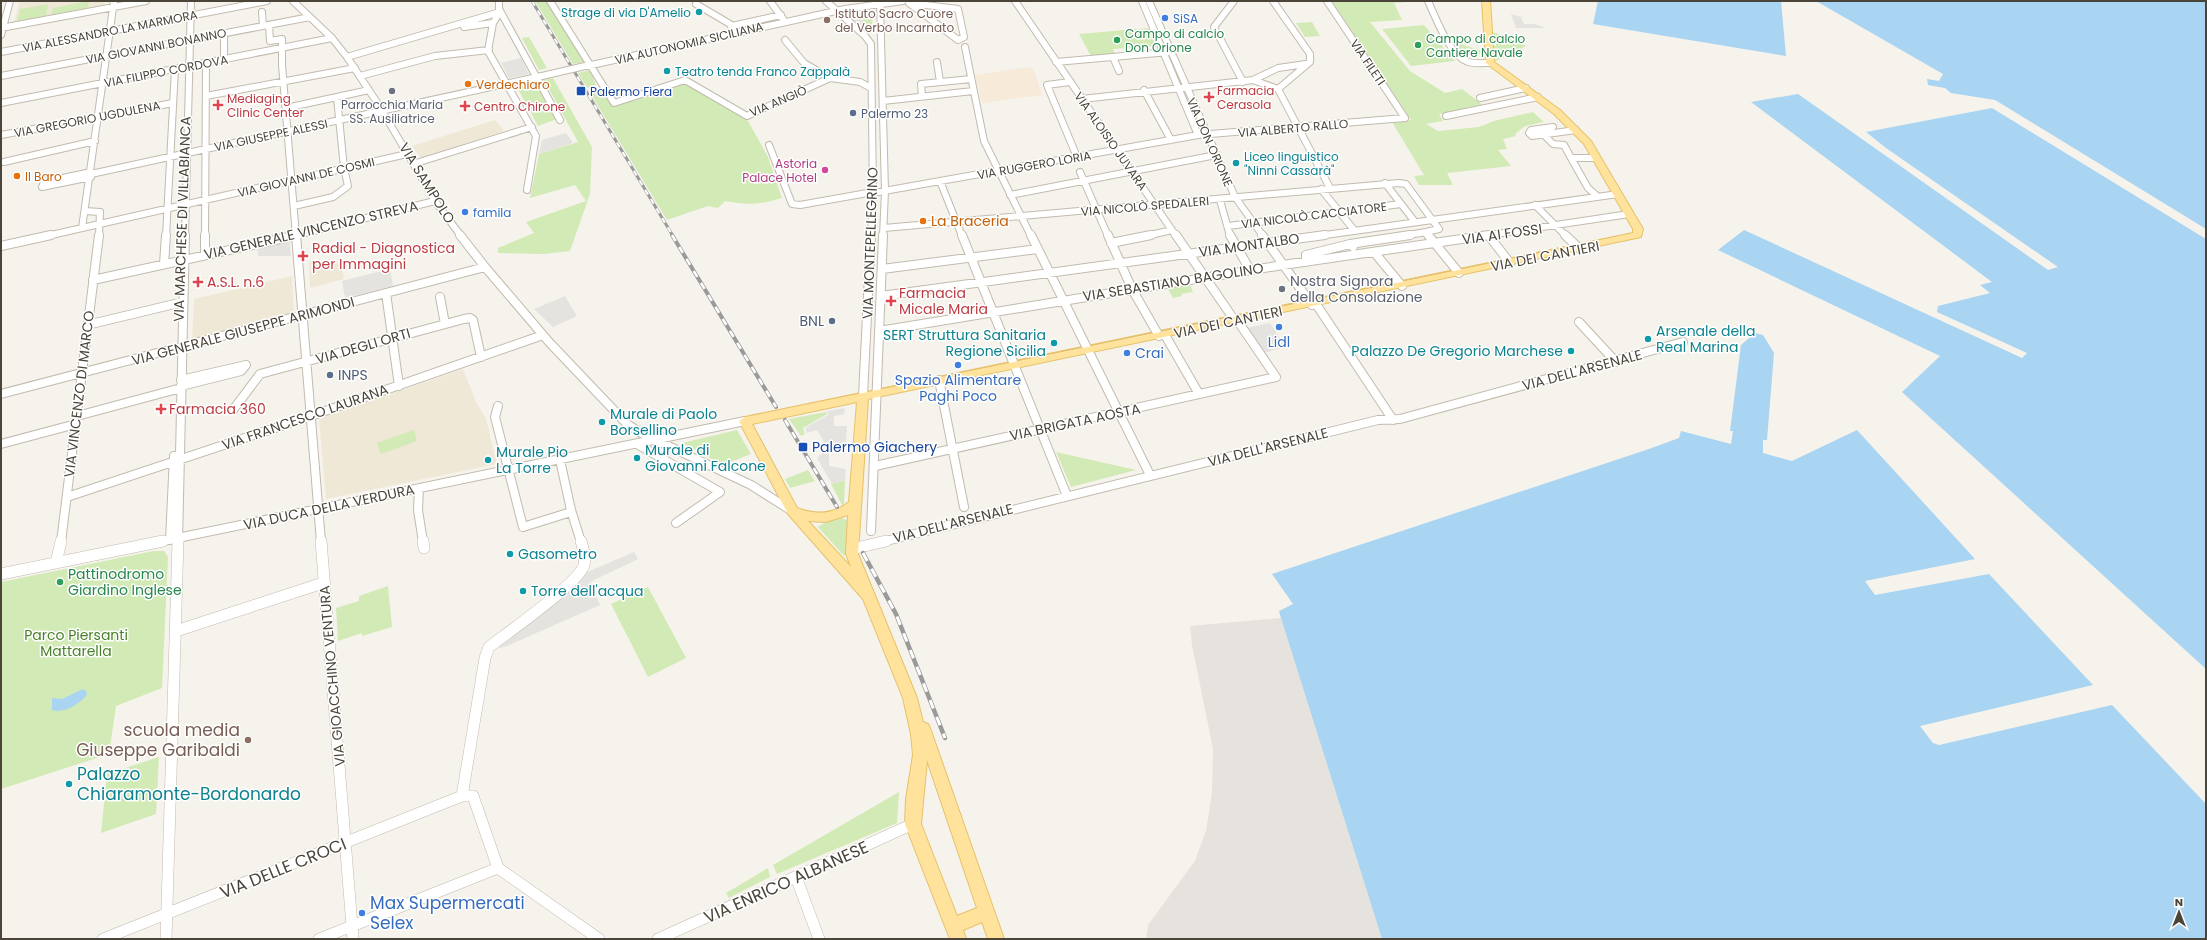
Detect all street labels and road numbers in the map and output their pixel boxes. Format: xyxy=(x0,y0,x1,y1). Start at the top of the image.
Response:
street label: VIA ALESSANDRO LA MARMORA xyxy=(21,6,199,56)
street label: VIA AUTONOMIA SICILIANA xyxy=(613,18,765,68)
street label: VIA GIOVANNI BONANNO xyxy=(84,24,228,68)
street label: VIA FILETI xyxy=(1346,36,1390,88)
street label: VIA FILIPPO CORDOVA xyxy=(102,51,230,91)
street label: VIA ANGIÒ xyxy=(747,81,809,121)
street label: VIA ALOISIO JUVARA xyxy=(1071,88,1151,194)
street label: VIA DON ORIONE xyxy=(1183,95,1237,189)
street label: VIA GREGORIO UGDULENA xyxy=(12,96,162,142)
street label: VIA GIUSEPPE ALESSI xyxy=(213,115,329,155)
street label: VIA ALBERTO RALLO xyxy=(1237,115,1349,141)
street label: VIA MARCHESE DI VILLABIANCA xyxy=(168,116,196,322)
street label: VIA SAMPOLO xyxy=(394,139,460,227)
street label: VIA RUGGERO LORIA xyxy=(976,147,1092,183)
street label: VIA GIOVANNI DE COSMI xyxy=(236,153,376,201)
street label: VIA MONTEPELLEGRINO xyxy=(857,167,883,319)
street label: VIA NICOLÒ SPEDALERI xyxy=(1080,192,1210,220)
street label: VIA GENERALE VINCENZO STREVA xyxy=(202,196,420,264)
street label: VIA NICOLÒ CACCIATORE xyxy=(1240,198,1388,232)
street label: VIA AI FOSSI xyxy=(1461,218,1543,250)
street label: VIA MONTALBO xyxy=(1197,228,1301,262)
street label: VIA DEI CANTIERI xyxy=(1489,236,1601,276)
street label: VIA SEBASTIANO BAGOLINO xyxy=(1081,258,1265,306)
street label: VIA GENERALE GIUSEPPE ARIMONDI xyxy=(129,292,357,370)
street label: VIA DEI CANTIERI xyxy=(1172,301,1284,343)
street label: VIA VINCENZO DI MARCO xyxy=(59,309,99,479)
street label: VIA DEGLI ORTI xyxy=(313,323,413,369)
street label: VIA DELL'ARSENALE xyxy=(1520,344,1644,396)
street label: VIA FRANCESCO LAURANA xyxy=(219,379,391,455)
street label: VIA BRIGATA AOSTA xyxy=(1008,398,1142,446)
street label: VIA DELL'ARSENALE xyxy=(1206,422,1330,472)
street label: VIA DUCA DELLA VERDURA xyxy=(242,479,416,535)
street label: VIA DELL'ARSENALE xyxy=(891,498,1015,548)
street label: VIA GIOACCHINO VENTURA xyxy=(314,585,350,767)
street label: VIA DELLE CROCI xyxy=(216,832,350,904)
street label: VIA ENRICO ALBANESE xyxy=(700,835,872,929)

